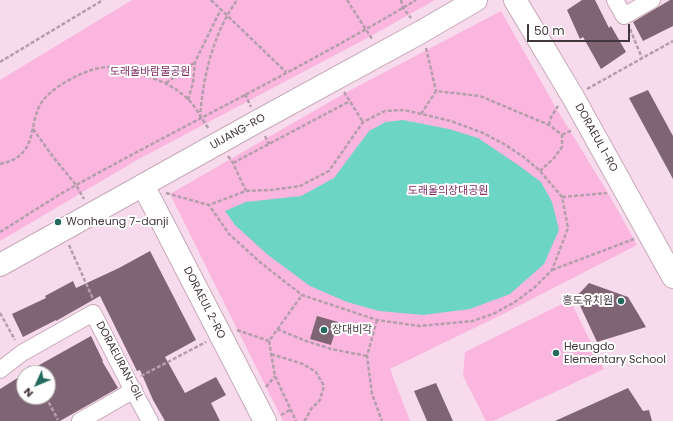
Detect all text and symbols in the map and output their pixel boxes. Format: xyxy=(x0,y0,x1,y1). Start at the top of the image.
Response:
scale bar xyxy=(529,16,632,42)
text: 50 m xyxy=(534,22,565,39)
park label: 도래울바람물공원 xyxy=(110,65,190,79)
street label: DORAEUL 1-RO xyxy=(572,101,620,175)
street label: UIJANG-RO xyxy=(208,111,268,153)
park label: 도래울의장대공원 xyxy=(408,184,488,198)
place label: Wonheung 7-danji xyxy=(66,215,169,229)
marker: Wonheung 7-danji xyxy=(53,217,63,227)
street label: DORAEUL 2-RO xyxy=(180,265,228,341)
place label: 흥도유치원 xyxy=(562,294,613,308)
marker: 흥도유치원 xyxy=(616,296,626,306)
street label: DORAEURAN-GIL xyxy=(93,319,145,403)
place label: 장대비각 xyxy=(332,323,372,337)
marker: 장대비각 xyxy=(319,325,329,335)
place label: Heungdo Elementary School xyxy=(564,340,666,366)
marker: Heungdo Elementary School xyxy=(551,348,561,358)
north arrow xyxy=(16,365,56,405)
text: N xyxy=(19,384,37,401)

